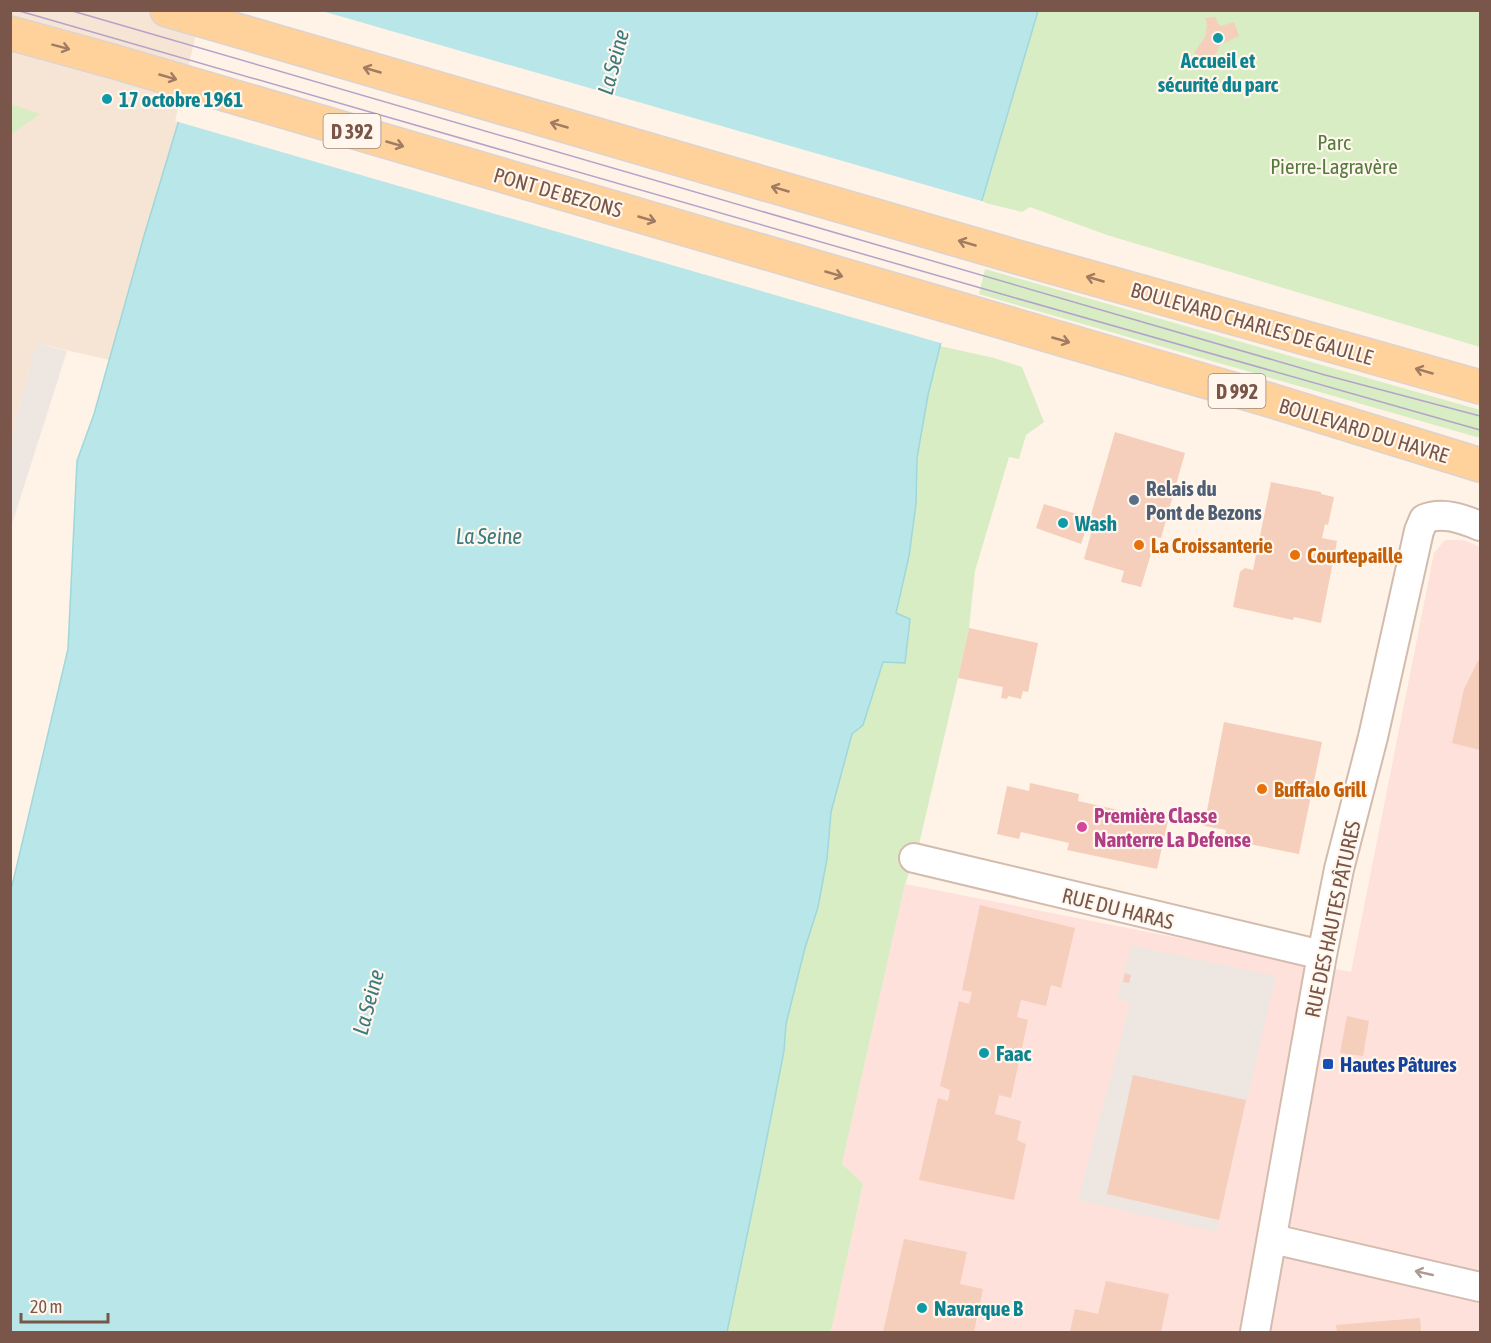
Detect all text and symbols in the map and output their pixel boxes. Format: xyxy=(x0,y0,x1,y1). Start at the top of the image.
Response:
water label: La Seine xyxy=(592,26,634,98)
marker: Accueil et sécurité du parc xyxy=(1211,31,1225,45)
one-way arrow xyxy=(51,42,70,53)
place label: Accueil et sécurité du parc xyxy=(1158,48,1279,96)
one-way arrow xyxy=(363,64,382,76)
one-way arrow xyxy=(158,72,177,83)
place label: 17 octobre 1961 xyxy=(119,87,243,111)
marker: 17 octobre 1961 xyxy=(100,92,114,106)
road number: D 392 xyxy=(324,114,380,148)
one-way arrow xyxy=(550,119,569,130)
park label: Parc Pierre-Lagravère xyxy=(1270,130,1398,178)
one-way arrow xyxy=(385,139,404,150)
street label: PONT DE BEZONS xyxy=(491,162,625,222)
one-way arrow xyxy=(771,183,790,194)
one-way arrow xyxy=(637,214,656,225)
one-way arrow xyxy=(958,237,977,248)
one-way arrow xyxy=(825,269,844,280)
one-way arrow xyxy=(1086,273,1105,284)
street label: BOULEVARD CHARLES DE GAULLE xyxy=(1128,277,1376,369)
one-way arrow xyxy=(1051,335,1070,346)
one-way arrow xyxy=(1415,365,1434,376)
road number: D 992 xyxy=(1208,374,1266,408)
street label: BOULEVARD DU HAVRE xyxy=(1276,393,1452,467)
place label: Relais du Pont de Bezons xyxy=(1146,476,1262,524)
marker: Relais du Pont de Bezons xyxy=(1127,493,1141,507)
place label: Wash xyxy=(1074,511,1117,535)
marker: Wash xyxy=(1056,516,1070,530)
water label: La Seine xyxy=(456,523,522,549)
place label: La Croissanterie xyxy=(1151,533,1273,557)
marker: La Croissanterie xyxy=(1132,538,1146,552)
place label: Courtepaille xyxy=(1307,543,1403,567)
marker: Courtepaille xyxy=(1288,548,1302,562)
place label: Buffalo Grill xyxy=(1274,777,1367,801)
marker: Buffalo Grill xyxy=(1255,782,1269,796)
place label: Première Classe Nanterre La Defense xyxy=(1094,803,1251,851)
street label: RUE DES HAUTES PÂTURES xyxy=(1299,818,1365,1020)
marker: Première Classe Nanterre La Defense xyxy=(1075,820,1089,834)
street label: RUE DU HARAS xyxy=(1060,883,1176,933)
water label: La Seine xyxy=(347,966,389,1038)
place label: Faac xyxy=(996,1041,1032,1065)
marker: Faac xyxy=(977,1046,991,1060)
place label: Hautes Pâtures xyxy=(1340,1052,1457,1076)
marker: Hautes Pâtures xyxy=(1321,1057,1335,1071)
one-way arrow xyxy=(1414,1267,1433,1279)
scale bar xyxy=(21,1286,108,1324)
text: 20 m xyxy=(30,1296,62,1317)
place label: Navarque B xyxy=(934,1296,1023,1320)
marker: Navarque B xyxy=(915,1301,929,1315)

